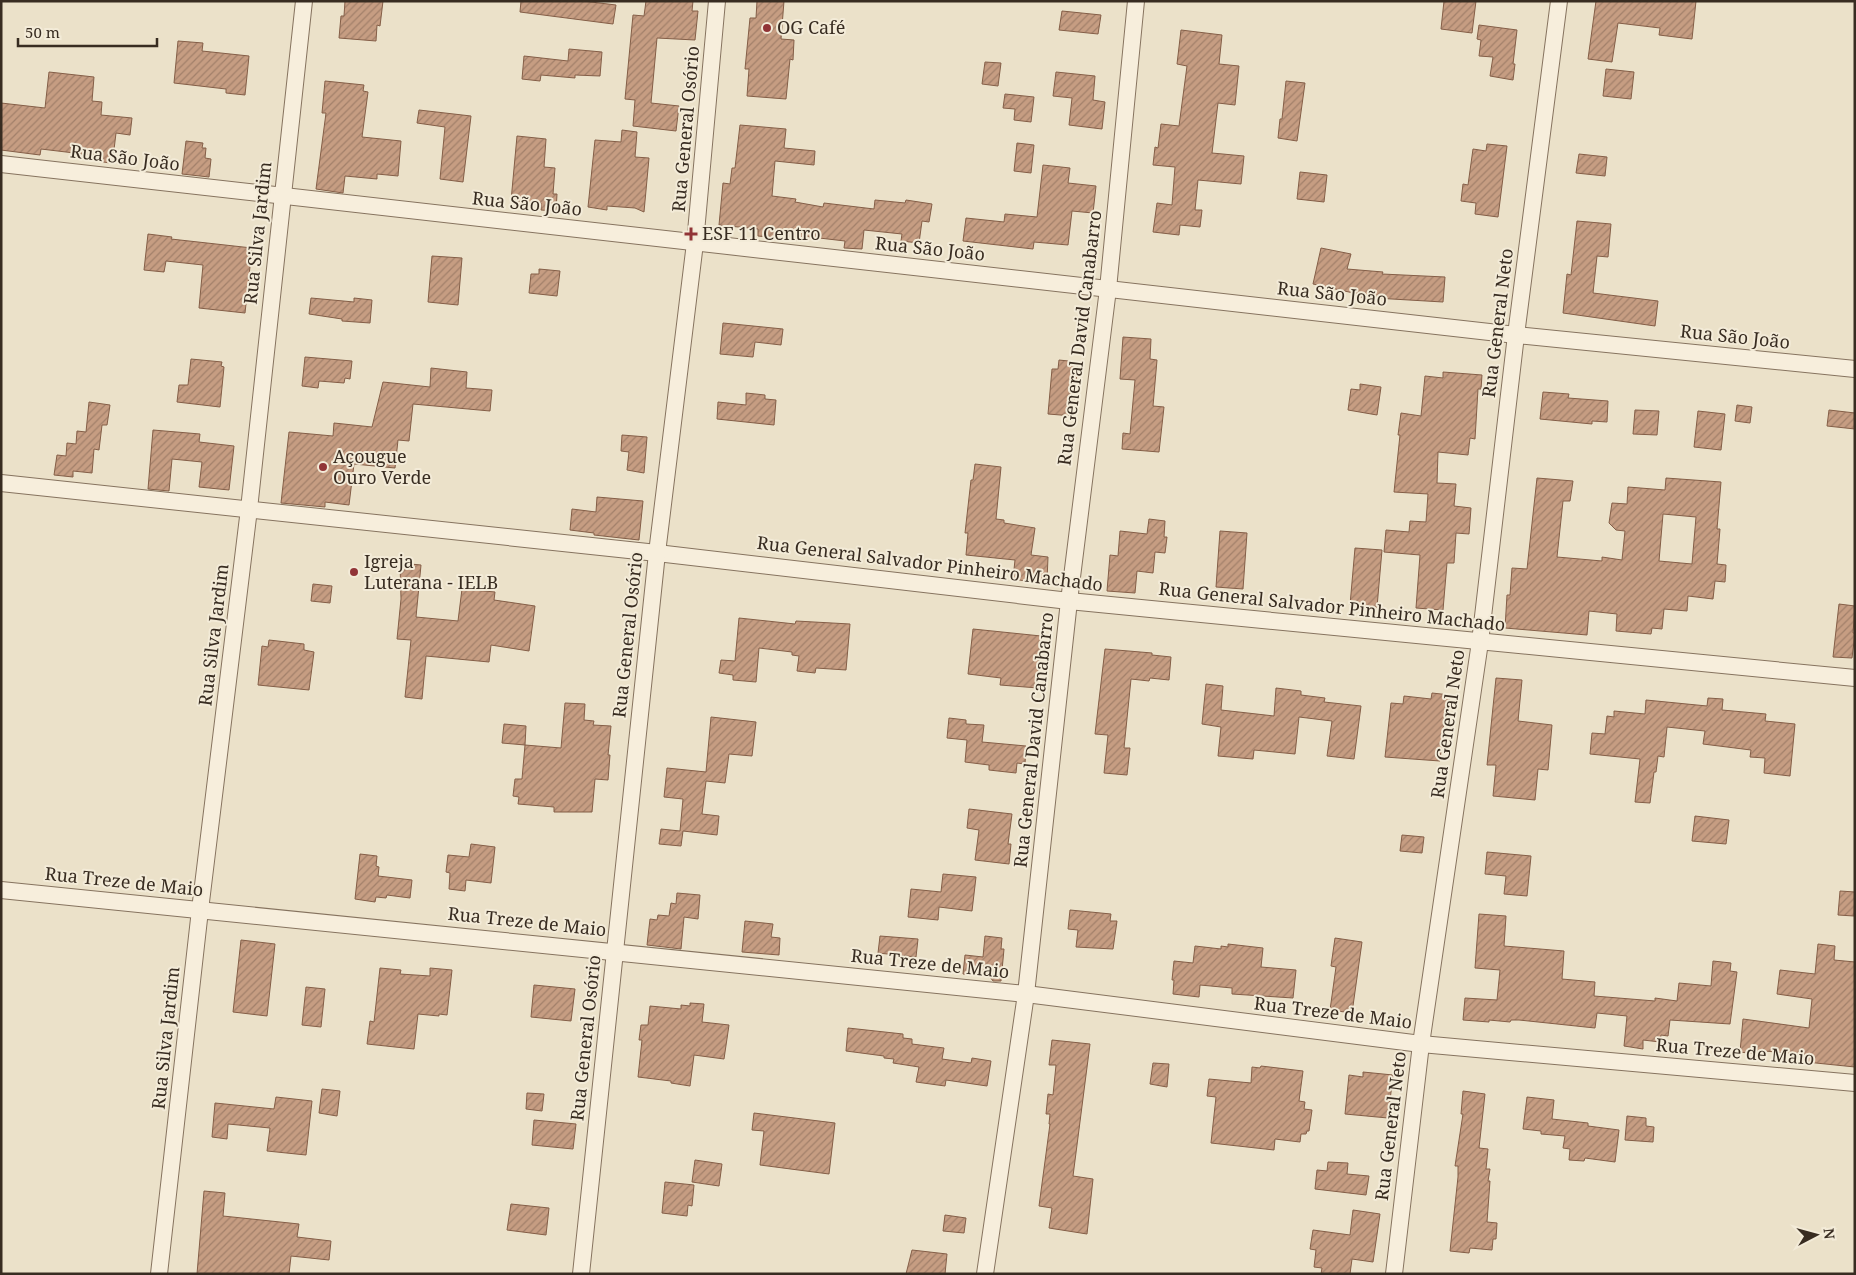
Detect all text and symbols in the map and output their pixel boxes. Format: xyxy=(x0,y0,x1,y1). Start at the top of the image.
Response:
scale bar xyxy=(18,15,156,47)
place label: OG Café xyxy=(777,15,845,39)
text: 50 m xyxy=(25,22,60,42)
marker: OG Café xyxy=(761,22,773,34)
street label: Rua General Osório xyxy=(666,45,704,213)
street label: Rua São João xyxy=(69,138,181,176)
street label: Rua Silva Jardim xyxy=(238,160,276,305)
street label: Rua São João xyxy=(471,185,583,221)
street label: Rua General David Canabarro xyxy=(1051,209,1107,467)
place label: ESF 11 Centro xyxy=(702,221,821,245)
marker: ESF 11 Centro xyxy=(684,227,698,241)
street label: Rua São João xyxy=(874,230,986,266)
street label: Rua General Neto xyxy=(1476,247,1518,399)
street label: Rua São João xyxy=(1276,275,1388,311)
street label: Rua São João xyxy=(1679,318,1791,354)
place label: Açougue Ouro Verde xyxy=(333,444,431,489)
marker: Açougue Ouro Verde xyxy=(317,461,329,473)
street label: Rua General Salvador Pinheiro Machado xyxy=(756,530,1105,596)
place label: Igreja Luterana - IELB xyxy=(364,549,498,594)
street label: Rua General Osório xyxy=(606,551,648,719)
street label: Rua Silva Jardim xyxy=(192,562,234,707)
marker: Igreja Luterana - IELB xyxy=(348,566,360,578)
street label: Rua General Salvador Pinheiro Machado xyxy=(1158,576,1507,636)
street label: Rua General David Canabarro xyxy=(1008,611,1058,869)
street label: Rua General Neto xyxy=(1425,648,1469,800)
street label: Rua Treze de Maio xyxy=(44,861,205,901)
street label: Rua Treze de Maio xyxy=(447,901,608,941)
street label: Rua Treze de Maio xyxy=(850,943,1011,983)
street label: Rua General Osório xyxy=(564,954,606,1122)
street label: Rua Silva Jardim xyxy=(146,965,184,1110)
street label: Rua Treze de Maio xyxy=(1253,990,1414,1034)
street label: Rua Treze de Maio xyxy=(1655,1032,1815,1070)
street label: Rua General Neto xyxy=(1369,1050,1411,1202)
north arrow xyxy=(1791,1210,1841,1260)
text: N xyxy=(1819,1227,1839,1240)

